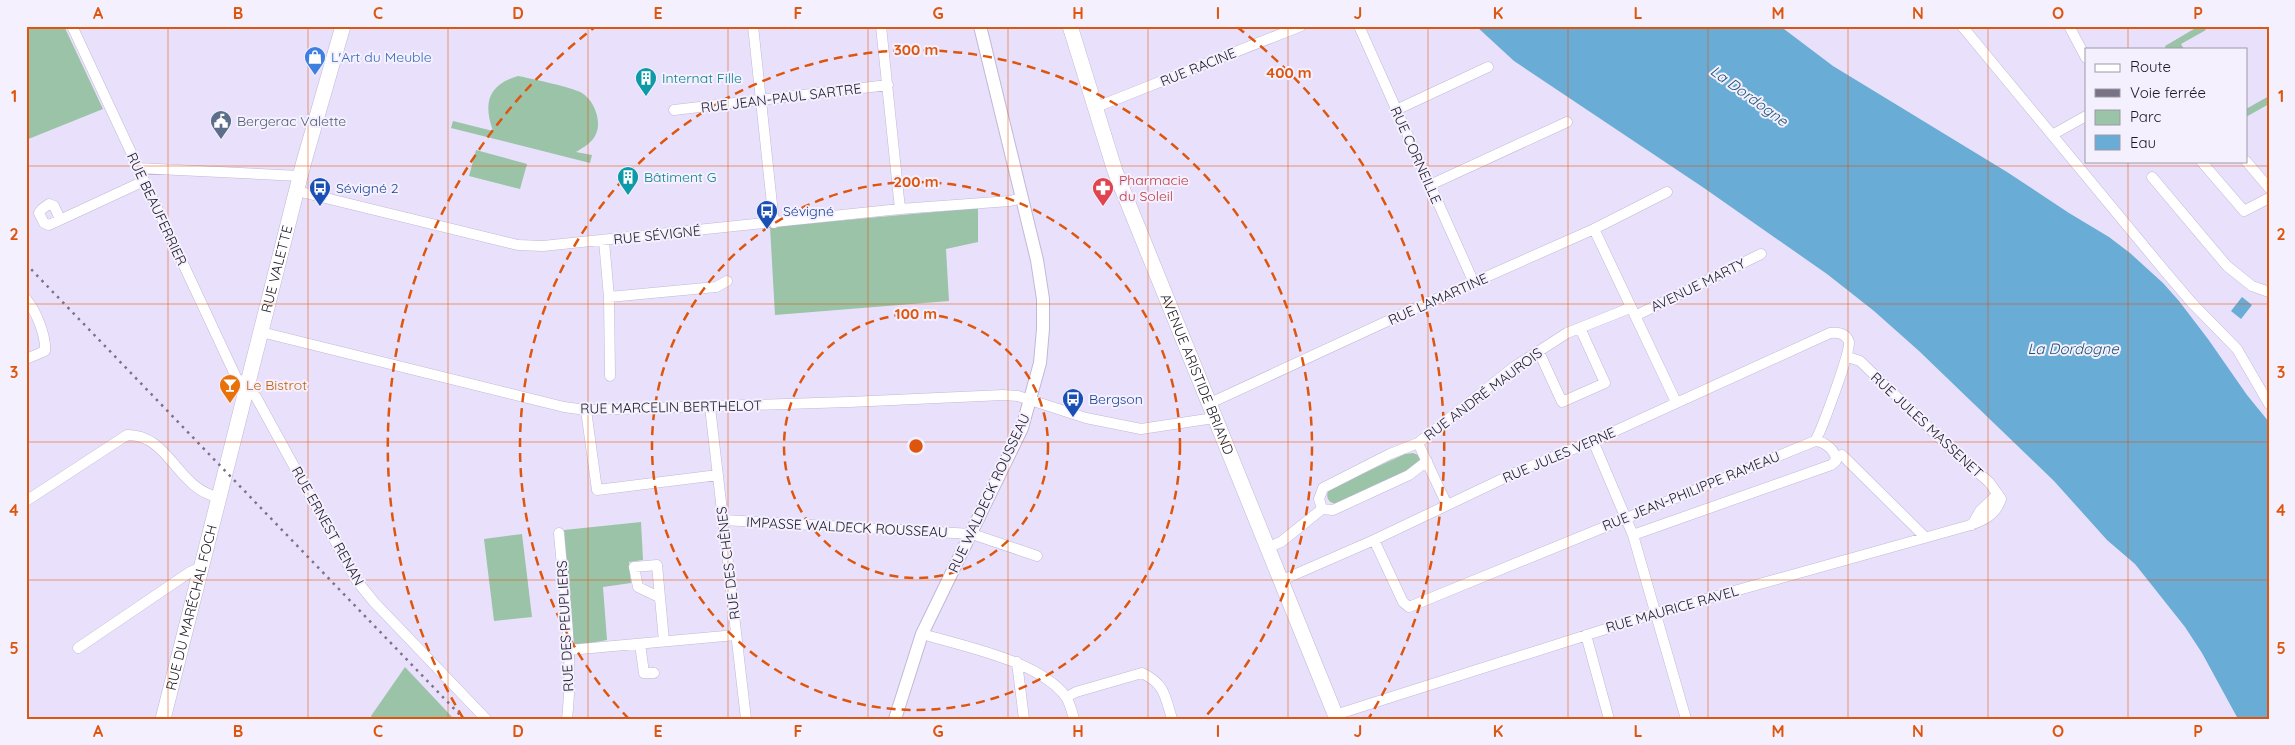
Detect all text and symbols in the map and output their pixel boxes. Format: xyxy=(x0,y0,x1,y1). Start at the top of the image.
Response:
text: A xyxy=(93,3,104,23)
text: B xyxy=(233,3,243,23)
text: C xyxy=(373,3,383,23)
text: D xyxy=(512,3,524,23)
text: E xyxy=(653,3,663,23)
text: F xyxy=(794,3,803,23)
text: G xyxy=(932,3,944,23)
text: H xyxy=(1072,3,1084,23)
text: I xyxy=(1216,3,1220,23)
text: J xyxy=(1354,3,1362,23)
text: K xyxy=(1493,3,1503,23)
text: L xyxy=(1634,3,1643,23)
text: M xyxy=(1771,3,1785,23)
text: N xyxy=(1912,3,1924,23)
text: O xyxy=(2052,3,2064,23)
text: P xyxy=(2193,3,2203,23)
text: 300 m xyxy=(894,40,938,59)
street label: RUE RACINE xyxy=(1157,44,1239,90)
shop icon: L'Art du Meuble xyxy=(303,45,327,76)
place label: L'Art du Meuble xyxy=(331,48,432,66)
legend xyxy=(2085,48,2248,162)
text: Route xyxy=(2130,57,2171,76)
water label: La Dordogne xyxy=(1707,61,1792,130)
text: 400 m xyxy=(1266,63,1312,82)
building icon: Internat Fille xyxy=(634,66,658,97)
place label: Internat Fille xyxy=(662,69,742,87)
street label: RUE JEAN-PAUL SARTRE xyxy=(700,79,862,117)
text: Voie ferrée xyxy=(2130,83,2206,102)
text: 1 xyxy=(11,86,17,106)
text: 1 xyxy=(2278,86,2284,106)
street label: RUE CORNEILLE xyxy=(1386,103,1446,207)
text: Parc xyxy=(2130,107,2161,126)
public building icon: Bergerac Valette xyxy=(209,109,233,140)
place label: Bergerac Valette xyxy=(237,112,346,130)
text: Eau xyxy=(2130,133,2156,152)
street label: RUE BEAUFERRIER xyxy=(123,150,191,268)
building icon: Bâtiment G xyxy=(616,165,640,196)
place label: Bâtiment G xyxy=(644,168,716,186)
place label: Pharmacie du Soleil xyxy=(1119,171,1189,205)
text: 200 m xyxy=(894,172,939,191)
bus stop icon: Sévigné 2 xyxy=(308,176,332,207)
pharmacy icon: Pharmacie du Soleil xyxy=(1091,176,1115,207)
place label: Sévigné 2 xyxy=(336,179,399,197)
bus stop icon: Sévigné xyxy=(755,199,779,230)
place label: Sévigné xyxy=(783,202,834,220)
street label: RUE SÉVIGNÉ xyxy=(613,221,702,249)
street label: RUE VALETTE xyxy=(257,223,296,315)
text: 2 xyxy=(9,224,19,244)
text: 2 xyxy=(2276,224,2286,244)
street label: AVENUE MARTY xyxy=(1648,254,1748,316)
street label: RUE LAMARTINE xyxy=(1385,269,1491,329)
street label: AVENUE ARISTIDE BRIAND xyxy=(1157,291,1238,457)
text: 100 m xyxy=(895,304,937,323)
water label: La Dordogne xyxy=(2027,339,2119,358)
street label: RUE ANDRÉ MAUROIS xyxy=(1420,344,1546,444)
text: 3 xyxy=(10,362,18,382)
text: 3 xyxy=(2277,362,2285,382)
street label: RUE JULES MASSENET xyxy=(1867,368,1987,482)
bar icon: Le Bistrot xyxy=(218,373,242,404)
place label: Le Bistrot xyxy=(246,376,307,394)
bus stop icon: Bergson xyxy=(1061,387,1085,418)
place label: Bergson xyxy=(1089,390,1143,408)
street label: RUE MARCELIN BERTHELOT xyxy=(580,396,762,418)
street label: RUE WALDECK ROUSSEAU xyxy=(944,411,1034,575)
street label: RUE JULES VERNE xyxy=(1500,423,1618,487)
centre of rings xyxy=(907,437,925,455)
street label: RUE JEAN-PHILIPPE RAMEAU xyxy=(1600,447,1782,535)
street label: RUE ERNEST RENAN xyxy=(288,463,368,589)
text: 4 xyxy=(9,500,19,520)
text: 4 xyxy=(2276,500,2286,520)
street label: RUE DES CHÊNES xyxy=(712,505,744,621)
street label: IMPASSE WALDECK ROUSSEAU xyxy=(746,513,948,541)
street label: RUE DU MARÉCHAL FOCH xyxy=(162,523,221,692)
street label: RUE DES PEUPLIERS xyxy=(553,560,577,692)
street label: RUE MAURICE RAVEL xyxy=(1604,581,1741,637)
text: 5 xyxy=(9,638,19,658)
text: 5 xyxy=(2276,638,2286,658)
text: A xyxy=(93,721,104,741)
text: B xyxy=(233,721,243,741)
text: C xyxy=(373,721,383,741)
text: D xyxy=(512,721,524,741)
text: E xyxy=(653,721,663,741)
text: F xyxy=(794,721,803,741)
text: G xyxy=(932,721,944,741)
text: H xyxy=(1072,721,1084,741)
text: I xyxy=(1216,721,1220,741)
text: J xyxy=(1354,721,1362,741)
text: K xyxy=(1493,721,1503,741)
text: L xyxy=(1634,721,1643,741)
text: M xyxy=(1771,721,1785,741)
text: N xyxy=(1912,721,1924,741)
text: O xyxy=(2052,721,2064,741)
text: P xyxy=(2193,721,2203,741)

